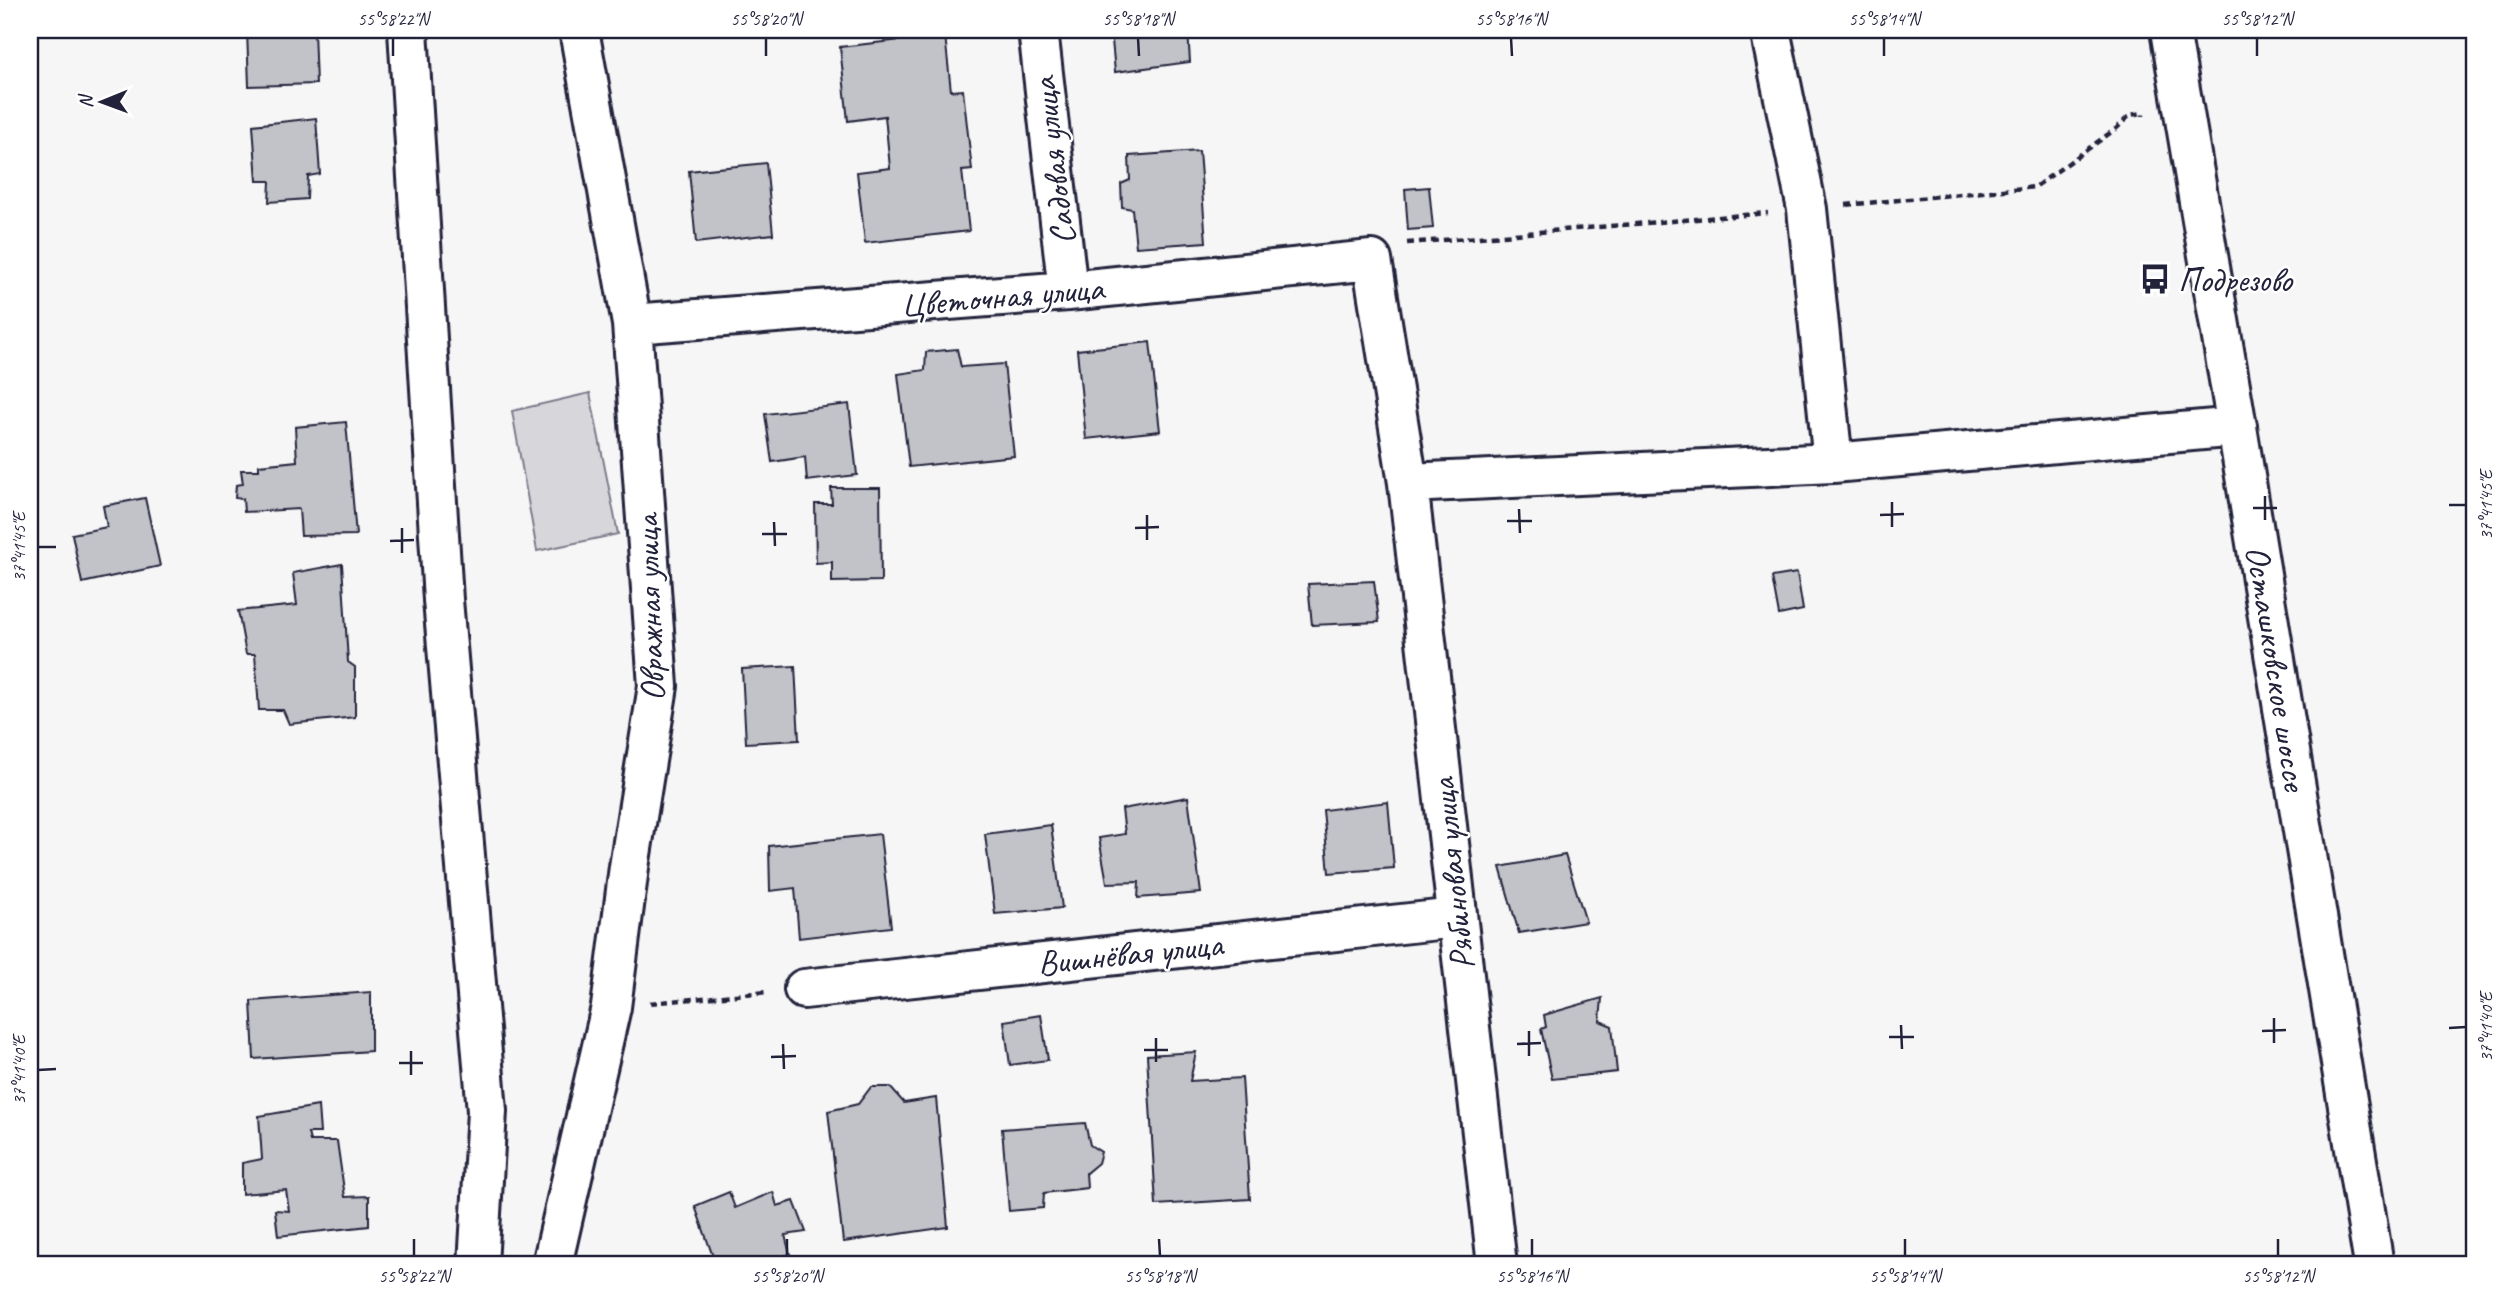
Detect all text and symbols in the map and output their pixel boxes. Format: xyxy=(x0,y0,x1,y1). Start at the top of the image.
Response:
text: 55°58'22"N xyxy=(358,8,432,30)
text: 55°58'20"N xyxy=(731,8,805,30)
text: 55°58'18"N xyxy=(1103,8,1177,30)
text: 55°58'16"N xyxy=(1476,8,1550,30)
text: 55°58'14"N xyxy=(1849,8,1923,30)
text: 55°58'12"N xyxy=(2222,8,2296,30)
north arrow xyxy=(66,66,136,136)
street label: Садовая улица xyxy=(1021,72,1086,247)
text: N xyxy=(74,93,98,108)
place label: Подрезово xyxy=(2178,257,2293,302)
bus stop icon: Подрезово xyxy=(2138,262,2172,296)
street label: Цветочная улица xyxy=(899,265,1108,328)
text: 37°41'45"E xyxy=(2475,468,2497,540)
text: 37°41'45"E xyxy=(8,510,30,582)
street label: Овражная улица xyxy=(624,511,675,702)
street label: Осташковское шоссе xyxy=(2235,543,2318,796)
street label: Рябиновая улица xyxy=(1420,774,1485,972)
street label: Вишнёвая улица xyxy=(1035,921,1227,986)
text: 37°41'40"E xyxy=(2475,990,2497,1062)
text: 37°41'40"E xyxy=(8,1033,30,1105)
text: 55°58'22"N xyxy=(379,1265,453,1287)
text: 55°58'20"N xyxy=(752,1265,826,1287)
text: 55°58'18"N xyxy=(1125,1265,1199,1287)
text: 55°58'16"N xyxy=(1497,1265,1571,1287)
text: 55°58'14"N xyxy=(1870,1265,1944,1287)
text: 55°58'12"N xyxy=(2243,1265,2317,1287)

